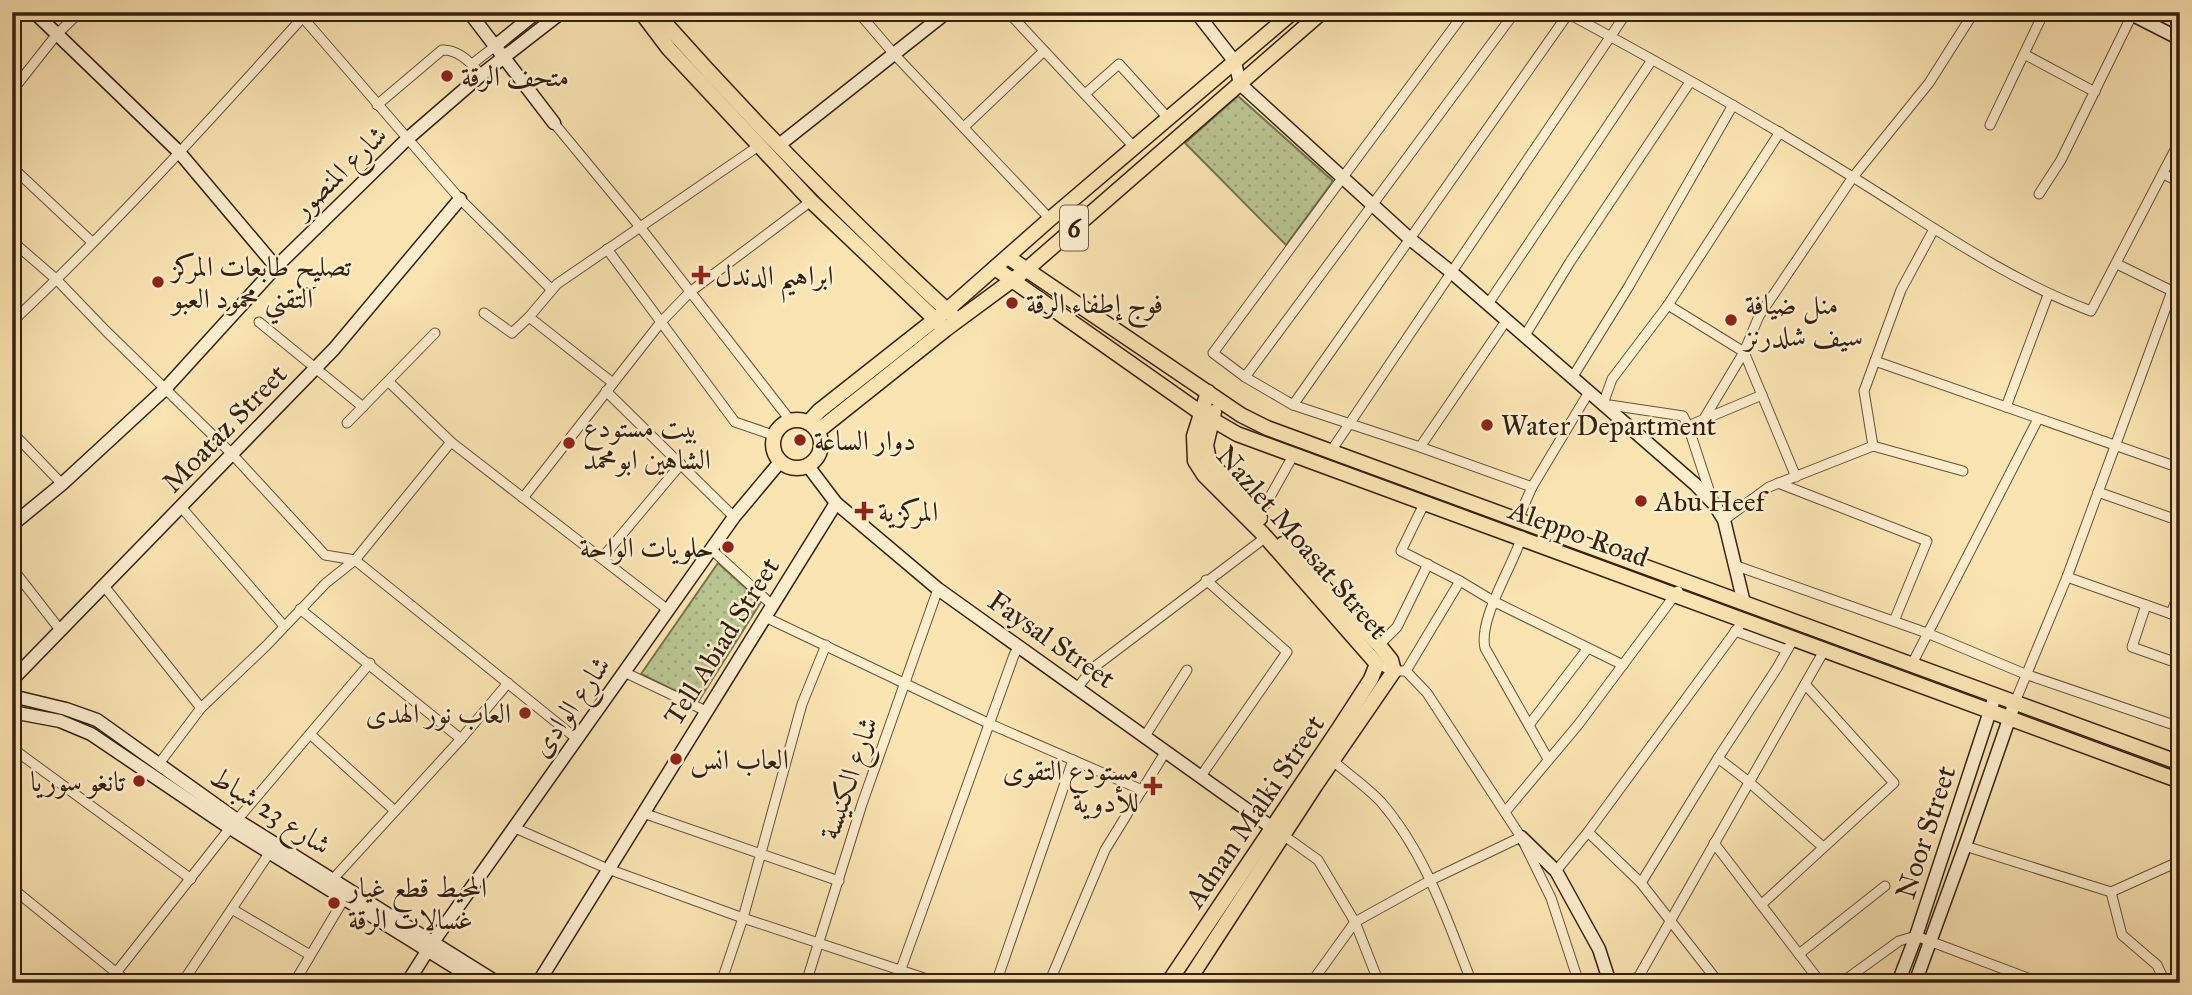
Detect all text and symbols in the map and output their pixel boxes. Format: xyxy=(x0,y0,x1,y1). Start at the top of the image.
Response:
place label: متحف الرقة xyxy=(461,59,569,94)
marker: متحف الرقة xyxy=(439,68,455,84)
street label: شارع المنصور xyxy=(282,118,398,232)
road number: 6 xyxy=(1060,205,1088,250)
place label: تصليح طابعات المركز التقني محمود العبو xyxy=(169,249,352,325)
place label: ابراهيم الدندل xyxy=(715,258,834,303)
marker: ابراهيم الدندل xyxy=(693,267,709,283)
marker: تصليح طابعات المركز التقني محمود العبو xyxy=(150,274,166,290)
place label: فوج إطفاء الرقة xyxy=(1026,286,1163,329)
place label: منل ضيافة سيف شلدرنز xyxy=(1742,287,1863,354)
marker: فوج إطفاء الرقة xyxy=(1004,295,1020,311)
marker: منل ضيافة سيف شلدرنز xyxy=(1723,312,1739,328)
street label: Moataz Street xyxy=(154,357,294,500)
place label: Water Department xyxy=(1501,408,1716,443)
place label: بيت مستودع الشاهين ابومحمد xyxy=(583,410,711,477)
marker: Water Department xyxy=(1479,417,1495,433)
place label: دوار الساعة xyxy=(814,423,916,458)
marker: دوار الساعة xyxy=(792,432,808,448)
marker: بيت مستودع الشاهين ابومحمد xyxy=(561,435,577,451)
street label: Nazlet Moasat Street xyxy=(1209,438,1396,646)
place label: Abu Heef xyxy=(1654,484,1770,519)
street label: Aleppo Road xyxy=(1503,492,1653,575)
marker: Abu Heef xyxy=(1633,493,1649,509)
place label: المركزية xyxy=(878,494,938,529)
marker: المركزية xyxy=(856,503,872,519)
place label: حلويات الواحة xyxy=(580,530,714,565)
marker: حلويات الواحة xyxy=(720,539,736,555)
street label: Tell Abiad Street xyxy=(656,551,787,732)
street label: Faysal Street xyxy=(981,583,1122,696)
street label: شارع الوادى xyxy=(523,649,623,767)
place label: العاب نور الهدى xyxy=(366,696,511,731)
marker: العاب نور الهدى xyxy=(517,705,533,721)
street label: Adnan Malki Street xyxy=(1176,708,1332,915)
street label: شارع الكنيسة xyxy=(811,712,891,846)
place label: العاب انس xyxy=(690,742,789,778)
marker: العاب انس xyxy=(668,751,684,767)
place label: مستودع التقوى للأدوية xyxy=(1003,753,1139,820)
street label: شارع 23 شباط xyxy=(200,758,338,867)
street label: Noor Street xyxy=(1888,761,1963,903)
place label: تانغو سوريا xyxy=(30,764,126,799)
marker: تانغو سوريا xyxy=(131,773,147,789)
marker: مستودع التقوى للأدوية xyxy=(1145,778,1161,794)
place label: المحيط قطع غيار غسالات الرقة xyxy=(345,870,487,937)
marker: المحيط قطع غيار غسالات الرقة xyxy=(326,895,342,911)

